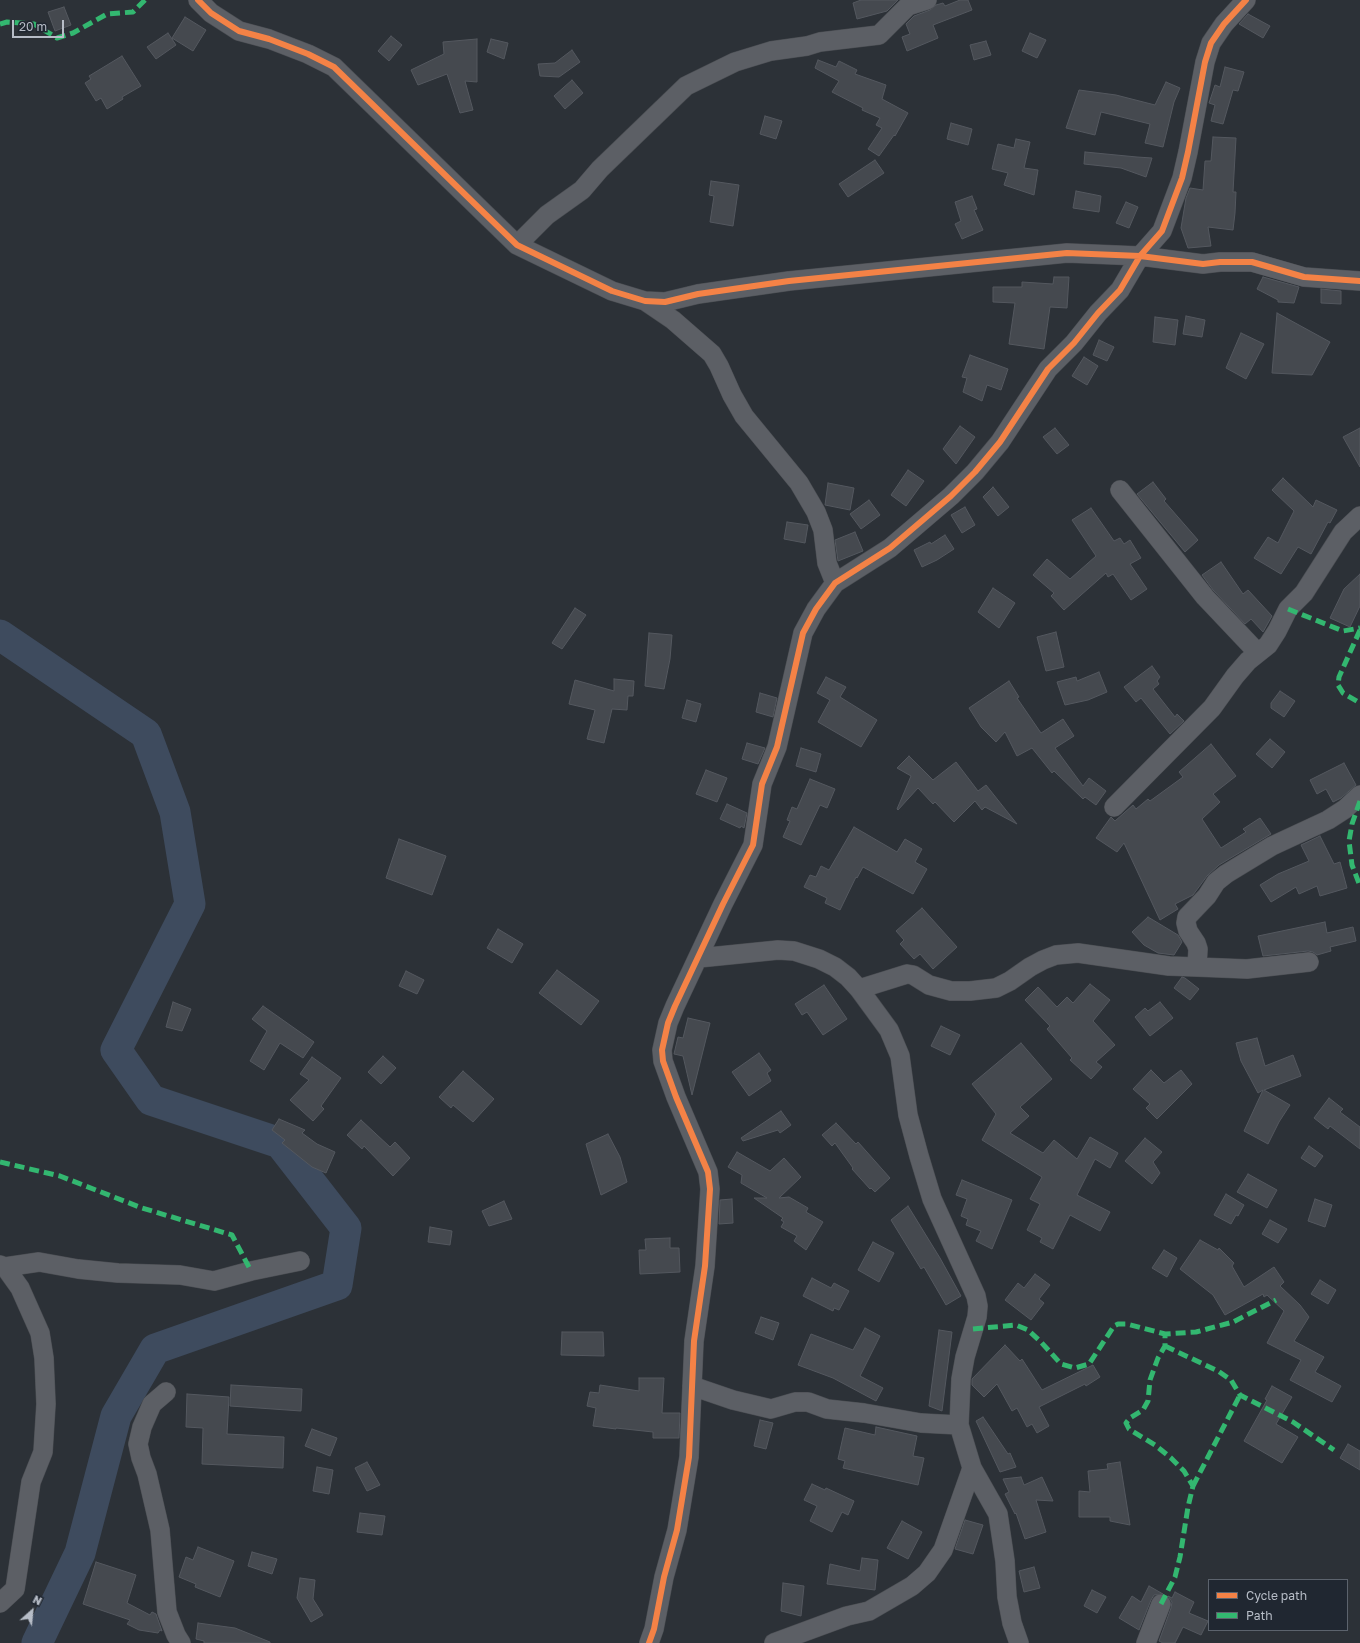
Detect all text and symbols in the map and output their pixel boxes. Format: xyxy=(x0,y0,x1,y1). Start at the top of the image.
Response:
scale bar xyxy=(14,12,66,38)
text: 20 m xyxy=(19,19,47,34)
legend xyxy=(1208,1579,1348,1631)
text: Cycle path xyxy=(1246,1588,1307,1603)
north arrow xyxy=(12,1591,52,1631)
text: N xyxy=(31,1592,44,1608)
text: Path xyxy=(1246,1608,1273,1623)

